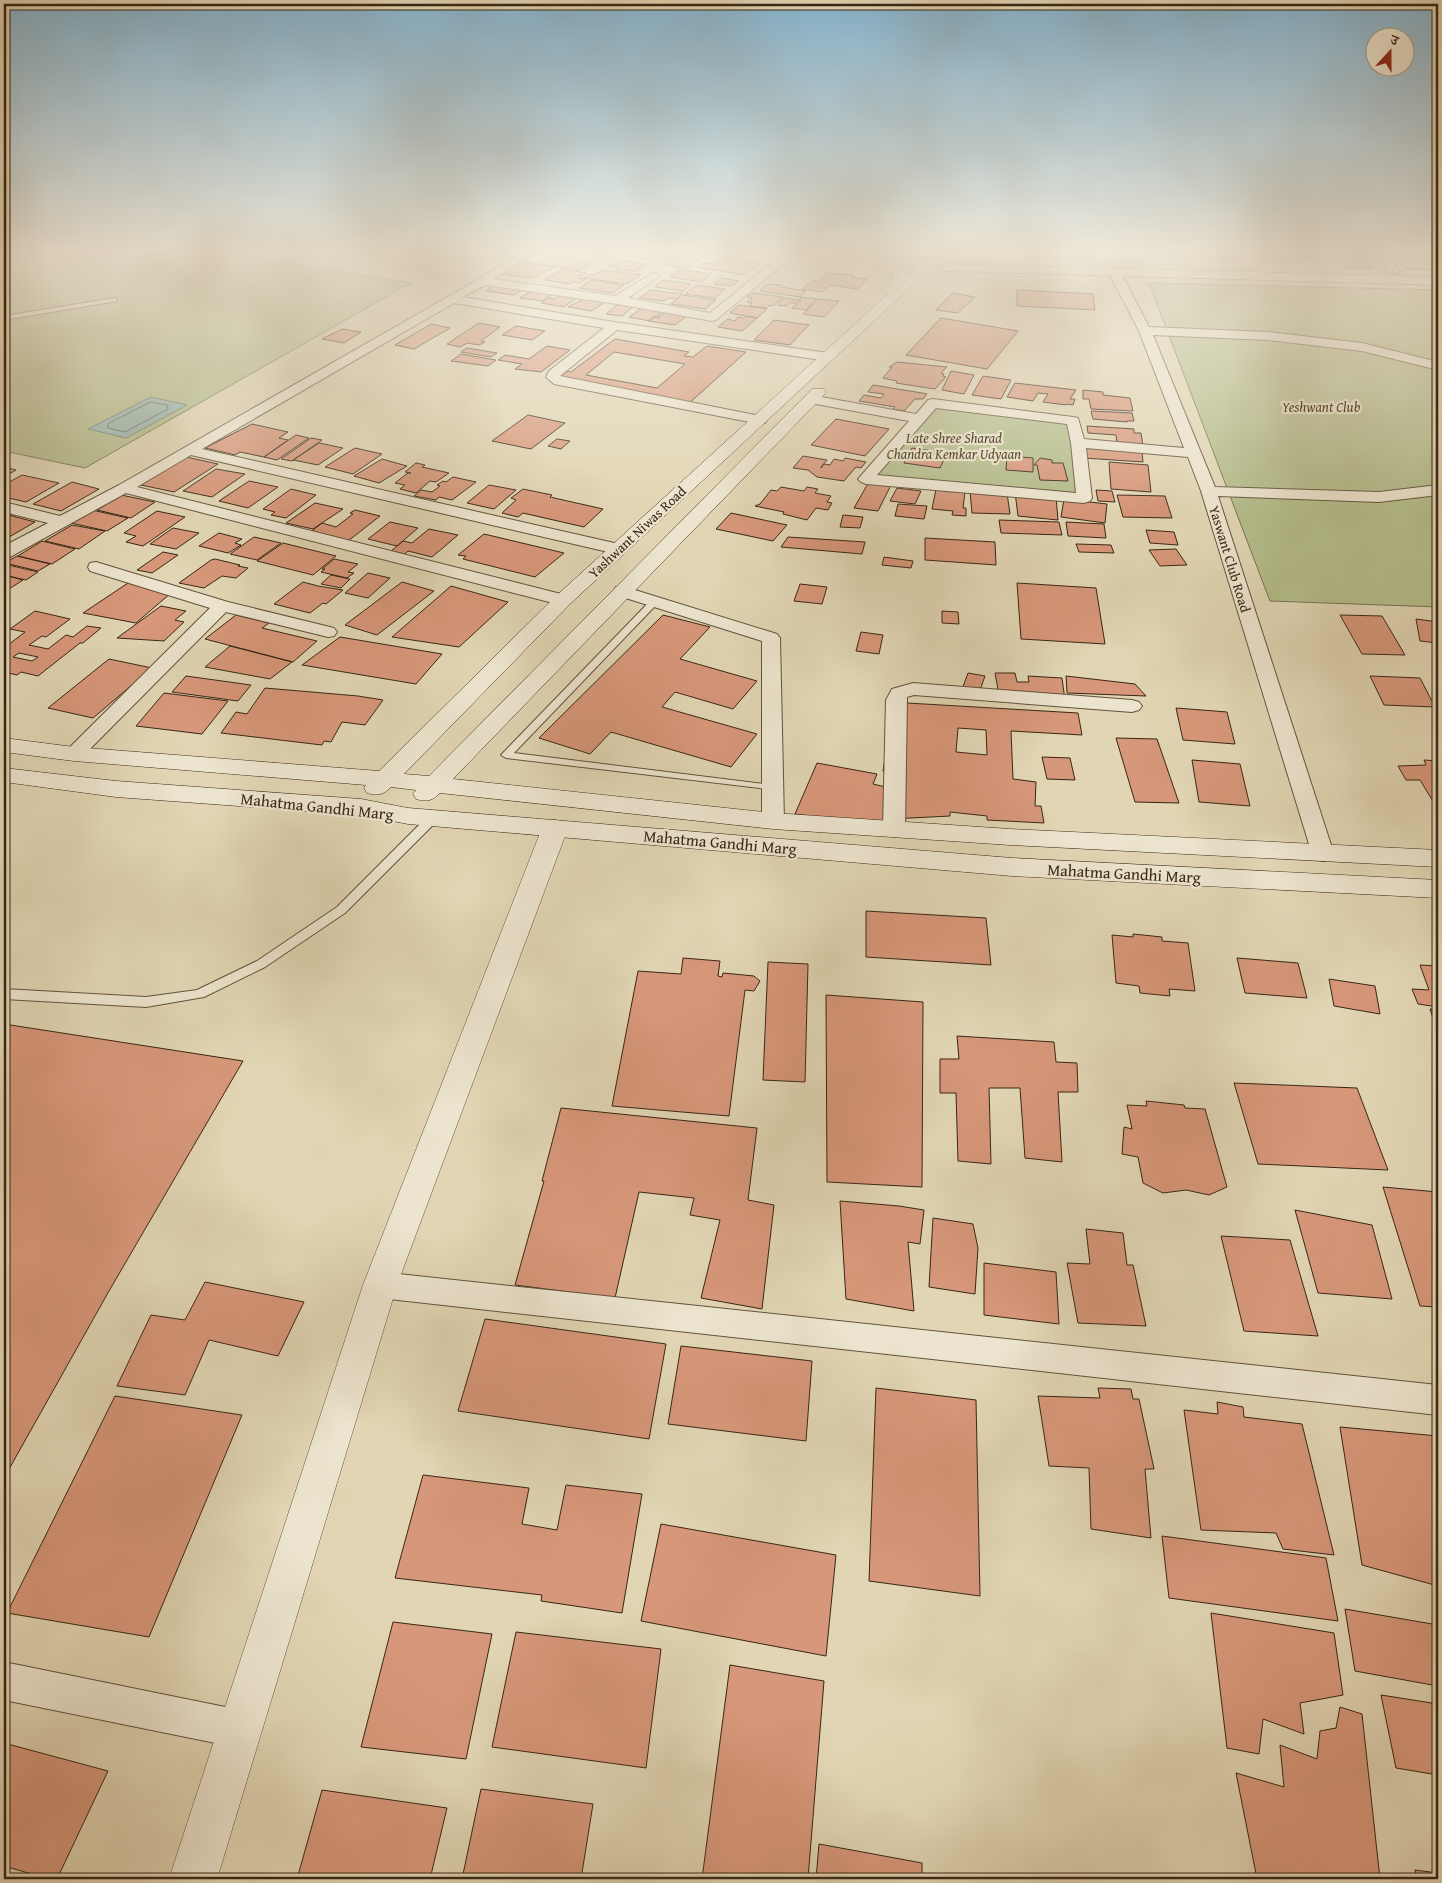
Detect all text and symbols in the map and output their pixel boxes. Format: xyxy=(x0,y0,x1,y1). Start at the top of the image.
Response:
north arrow xyxy=(1364,28,1414,78)
text: उ xyxy=(1387,29,1402,51)
park label: Yeshwant Club xyxy=(1282,397,1361,417)
park label: Late Shree Sharad Chandra Kemkar Udyaan xyxy=(887,428,1021,464)
street label: Yashwant Niwas Road xyxy=(584,481,691,583)
street label: Yaswant Club Road xyxy=(1204,503,1256,615)
street label: Mahatma Gandhi Marg xyxy=(239,786,395,826)
street label: Mahatma Gandhi Marg xyxy=(642,823,798,861)
street label: Mahatma Gandhi Marg xyxy=(1047,857,1201,889)

